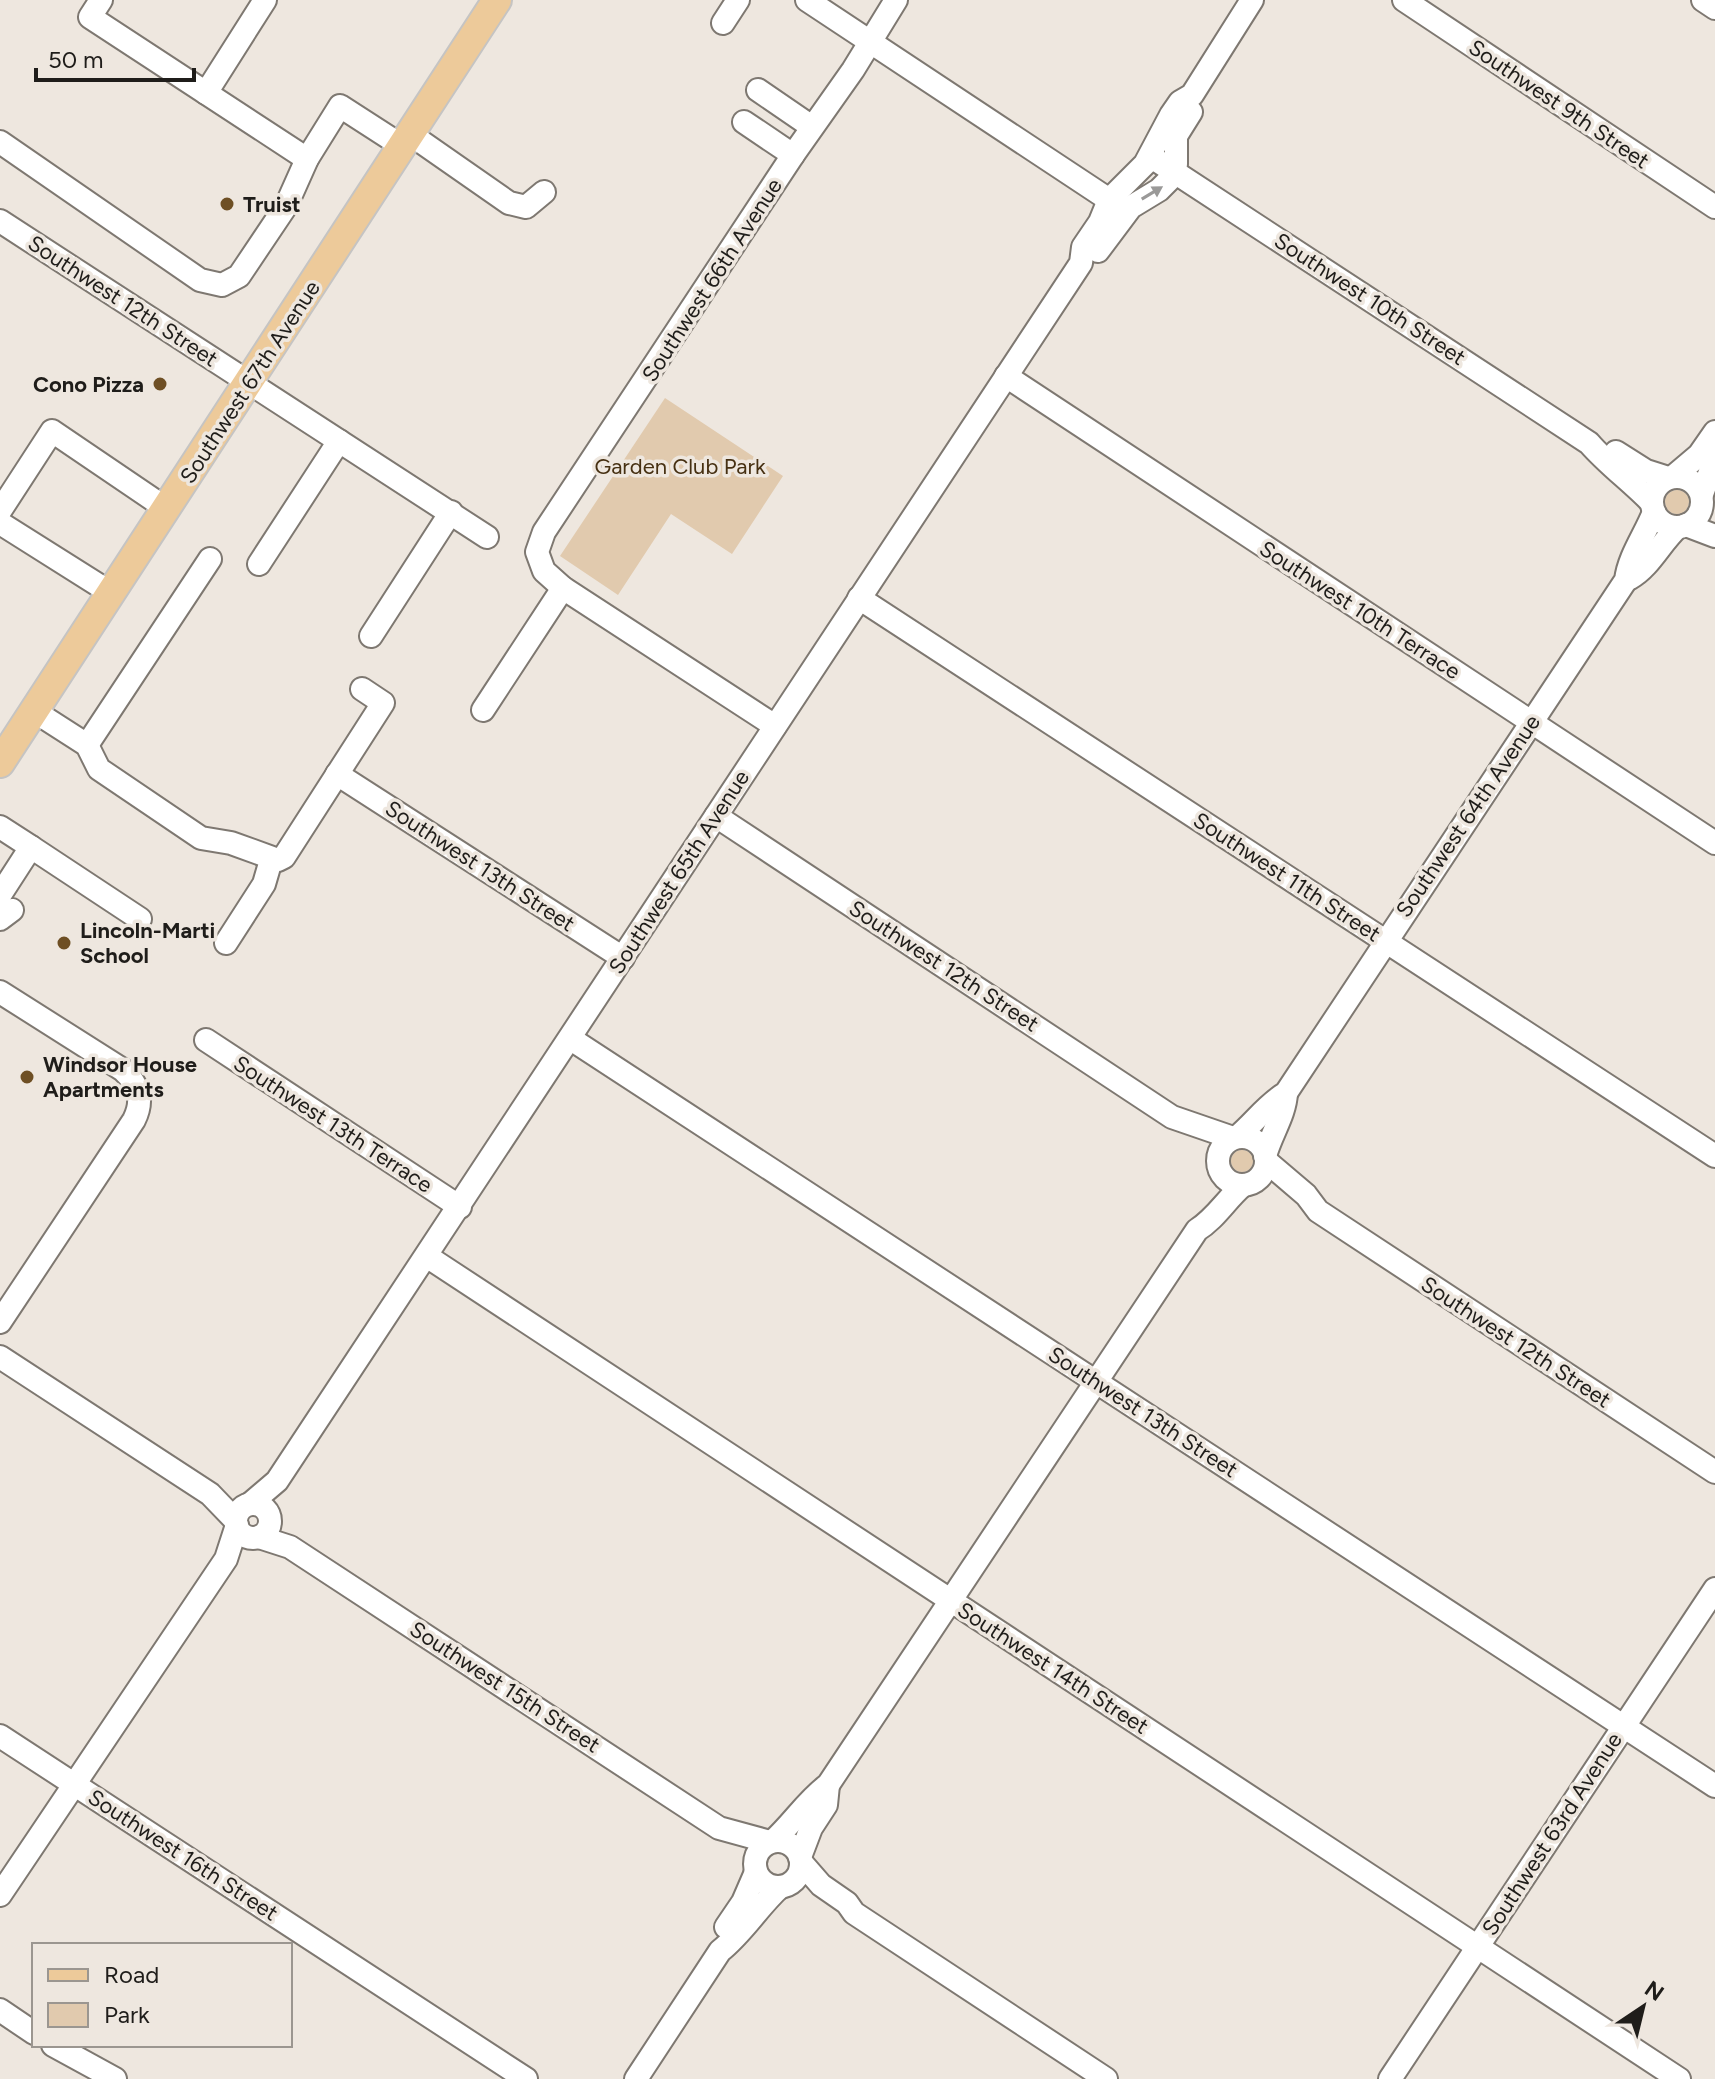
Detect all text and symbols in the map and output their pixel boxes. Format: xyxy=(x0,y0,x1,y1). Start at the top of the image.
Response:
scale bar xyxy=(36,32,194,82)
street label: Southwest 9th Street xyxy=(1464,34,1654,174)
text: 50 m xyxy=(48,45,104,74)
street label: Southwest 66th Avenue xyxy=(636,173,788,387)
one-way arrow xyxy=(1141,186,1163,200)
place label: Truist xyxy=(243,191,301,218)
marker: Truist xyxy=(218,195,236,213)
street label: Southwest 10th Street xyxy=(1269,227,1471,371)
street label: Southwest 12th Street xyxy=(23,229,223,373)
street label: Southwest 67th Avenue xyxy=(174,275,326,489)
place label: Cono Pizza xyxy=(33,371,144,398)
marker: Cono Pizza xyxy=(151,375,169,393)
park label: Garden Club Park xyxy=(594,453,766,480)
street label: Southwest 10th Terrace xyxy=(1255,535,1465,685)
street label: Southwest 64th Avenue xyxy=(1390,710,1546,922)
street label: Southwest 65th Avenue xyxy=(603,765,755,979)
street label: Southwest 13th Street xyxy=(380,795,580,937)
street label: Southwest 11th Street xyxy=(1188,806,1386,948)
street label: Southwest 12th Street xyxy=(844,894,1044,1038)
place label: Lincoln-Marti School xyxy=(80,917,215,969)
marker: Lincoln-Marti School xyxy=(55,934,73,952)
street label: Southwest 13th Terrace xyxy=(228,1050,438,1198)
place label: Windsor House Apartments xyxy=(43,1051,197,1103)
marker: Windsor House Apartments xyxy=(18,1068,36,1086)
street label: Southwest 12th Street xyxy=(1416,1270,1616,1414)
street label: Southwest 13th Street xyxy=(1043,1341,1243,1483)
street label: Southwest 14th Street xyxy=(952,1596,1154,1740)
street label: Southwest 15th Street xyxy=(405,1615,605,1759)
street label: Southwest 63rd Avenue xyxy=(1476,1727,1628,1941)
street label: Southwest 16th Street xyxy=(83,1783,283,1927)
legend xyxy=(32,1943,292,2047)
text: Road xyxy=(104,1960,159,1989)
north arrow xyxy=(1603,1967,1683,2047)
text: N xyxy=(1639,1975,1669,2007)
text: Park xyxy=(104,2000,150,2029)

